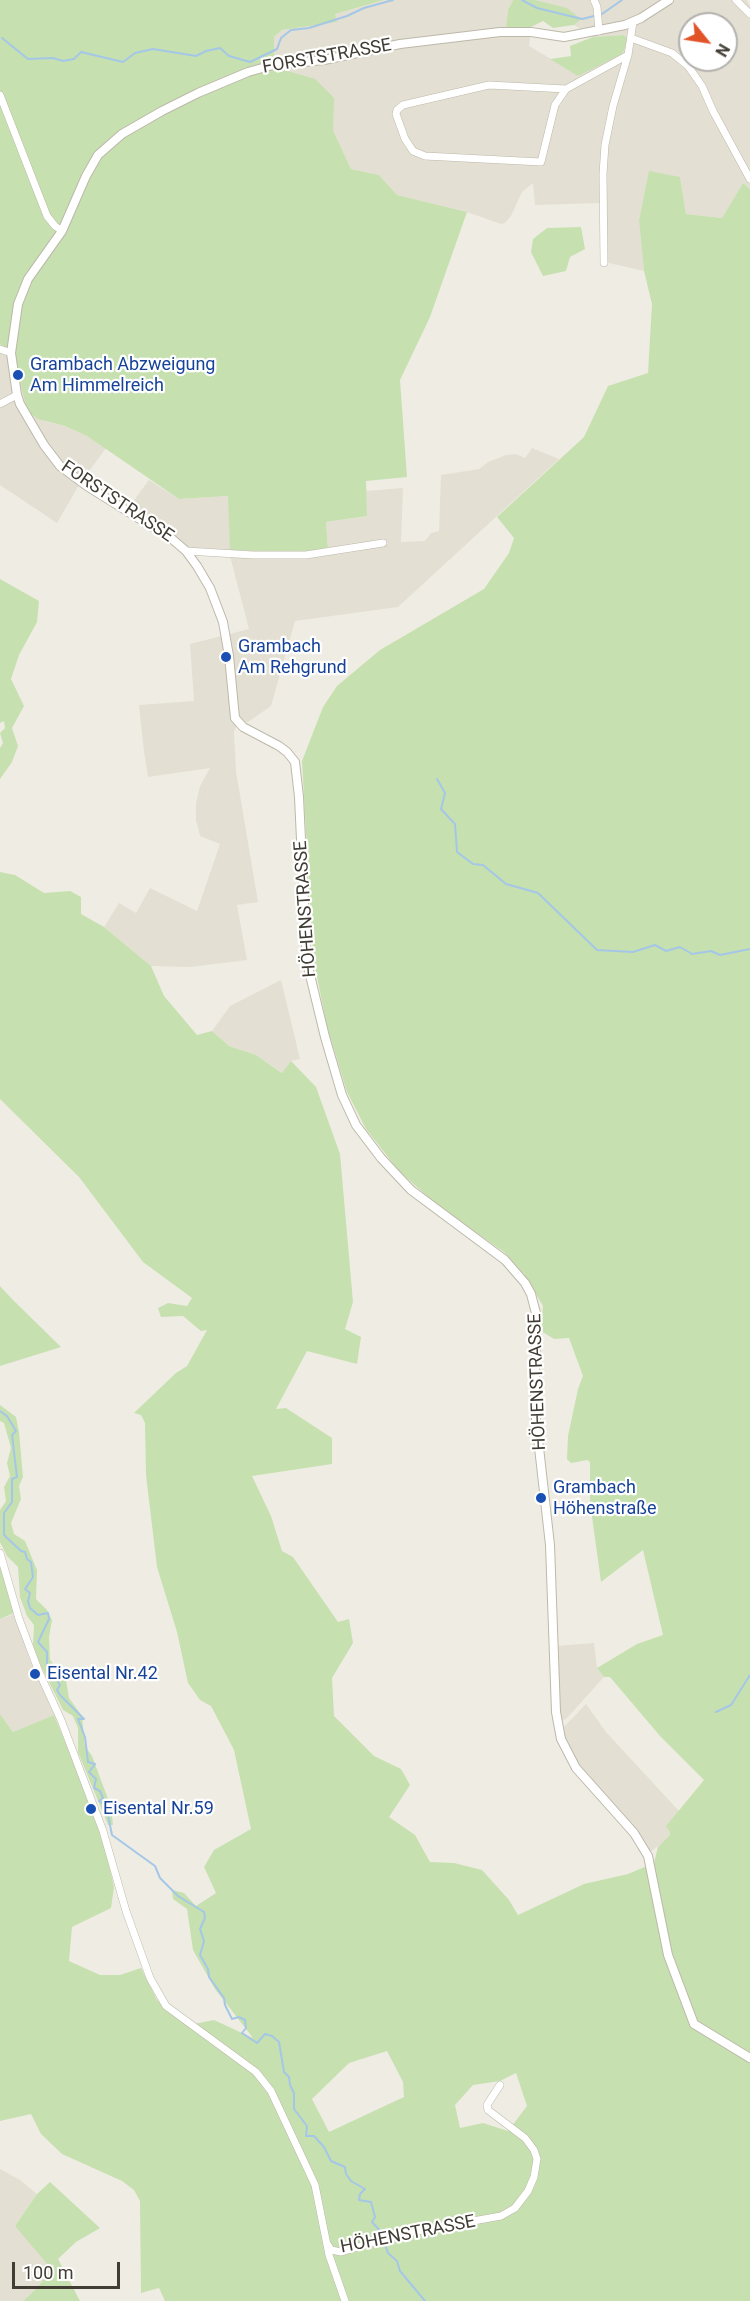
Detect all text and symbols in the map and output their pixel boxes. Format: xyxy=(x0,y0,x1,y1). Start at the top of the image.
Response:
north arrow xyxy=(678,12,738,72)
street label: FORSTSTRASSE xyxy=(261,35,393,79)
text: N xyxy=(711,41,733,60)
place label: Grambach Abzweigung Am Himmelreich xyxy=(30,354,215,397)
marker: Grambach Abzweigung Am Himmelreich xyxy=(11,368,25,382)
street label: FORSTSTRASSE xyxy=(57,457,177,547)
place label: Grambach Am Rehgrund xyxy=(238,636,347,678)
marker: Grambach Am Rehgrund xyxy=(219,650,233,664)
street label: HÖHENSTRASSE xyxy=(290,840,322,978)
street label: HÖHENSTRASSE xyxy=(525,1313,551,1451)
place label: Grambach Höhenstraße xyxy=(553,1477,656,1520)
marker: Grambach Höhenstraße xyxy=(534,1491,548,1505)
place label: Eisental Nr.42 xyxy=(47,1663,158,1685)
marker: Eisental Nr.42 xyxy=(28,1667,42,1681)
place label: Eisental Nr.59 xyxy=(103,1798,214,1820)
marker: Eisental Nr.59 xyxy=(84,1802,98,1816)
street label: HÖHENSTRASSE xyxy=(339,2211,477,2259)
scale bar xyxy=(15,2250,123,2288)
text: 100 m xyxy=(23,2262,74,2283)

